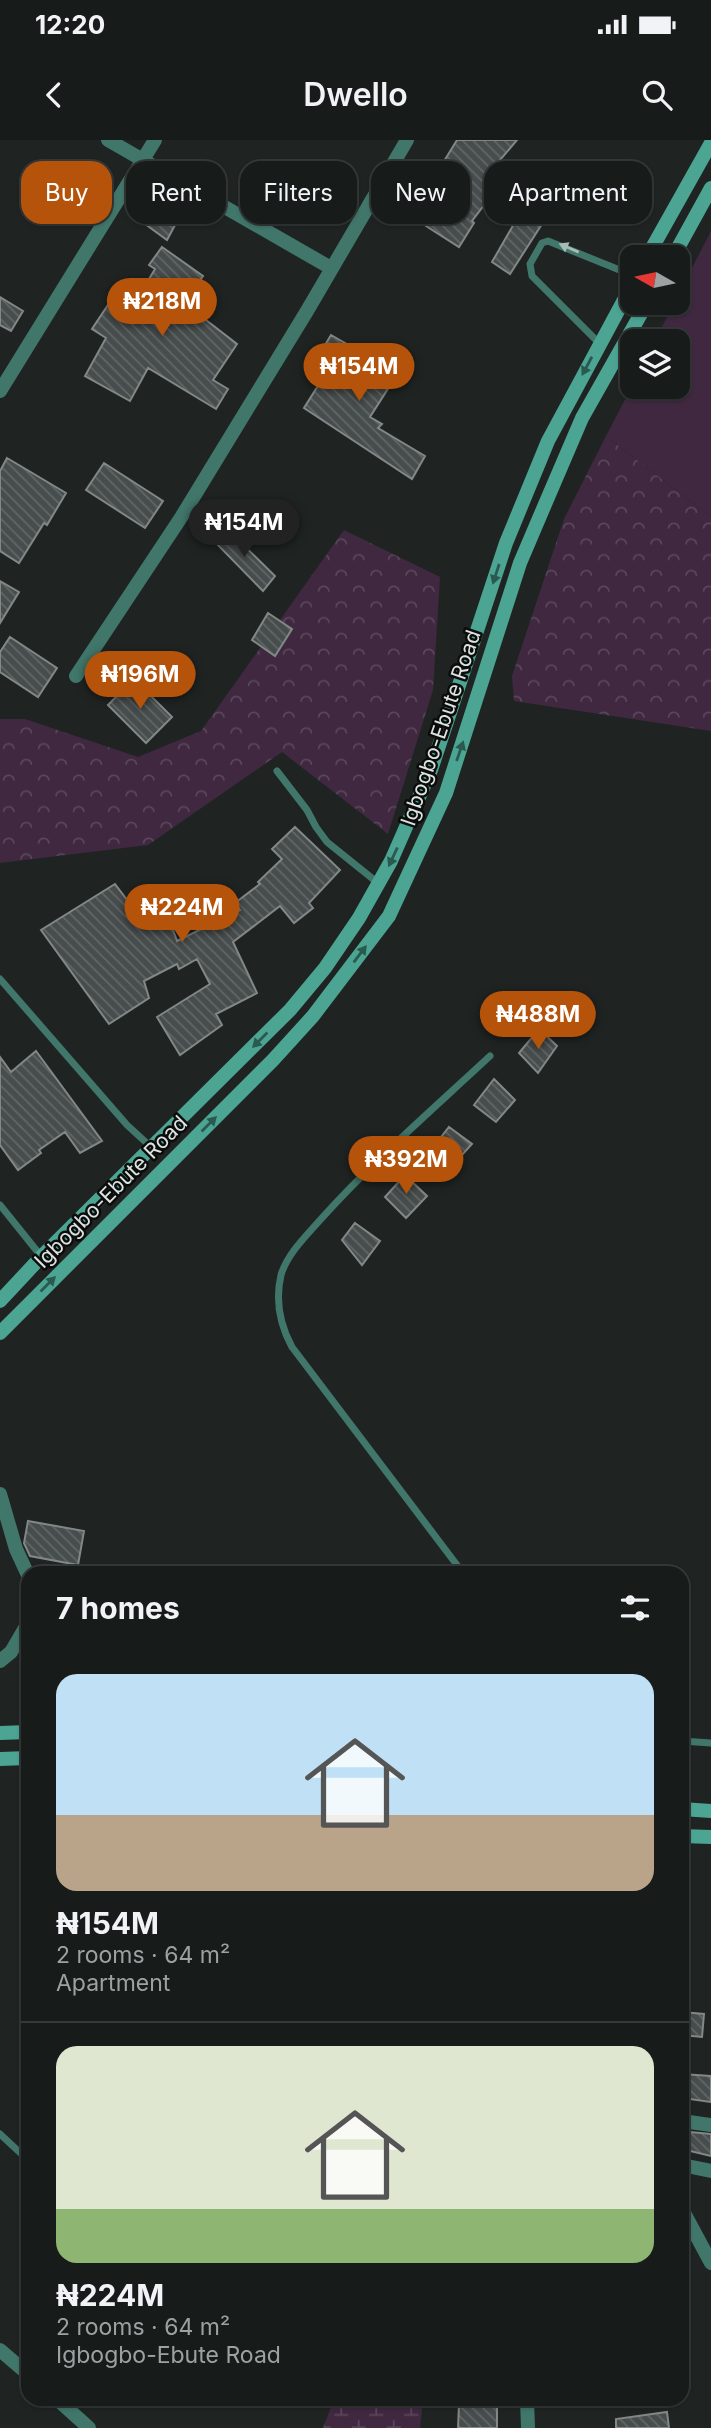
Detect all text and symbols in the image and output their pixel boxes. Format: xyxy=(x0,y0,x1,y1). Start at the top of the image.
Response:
text: 12:20 xyxy=(35,9,105,40)
text: Dwello xyxy=(303,75,408,114)
icon: back xyxy=(35,76,73,114)
icon: search xyxy=(638,76,676,114)
chip: Buy xyxy=(21,161,112,224)
chip: Rent xyxy=(126,161,226,224)
chip: Filters xyxy=(240,161,357,224)
chip: New xyxy=(371,161,470,224)
chip: Apartment xyxy=(484,161,652,224)
one-way arrow xyxy=(558,243,579,254)
north arrow xyxy=(620,245,690,315)
map controls xyxy=(620,245,690,399)
pin: ₦218M xyxy=(113,278,211,338)
text: ₦218M xyxy=(123,287,201,315)
button: layers xyxy=(620,329,690,399)
pin: ₦154M xyxy=(310,344,408,403)
text: ₦154M xyxy=(319,352,399,380)
one-way arrow xyxy=(581,356,593,376)
pin: ₦154M xyxy=(195,500,293,559)
text: ₦154M xyxy=(204,508,284,536)
one-way arrow xyxy=(490,564,501,585)
street label: Igbogbo-Ebute Road xyxy=(395,627,486,829)
pin: ₦196M xyxy=(91,652,189,711)
text: ₦196M xyxy=(101,660,179,688)
one-way arrow xyxy=(455,741,466,762)
one-way arrow xyxy=(387,847,399,867)
pin: ₦224M xyxy=(133,884,231,944)
text: ₦224M xyxy=(140,893,224,921)
one-way arrow xyxy=(353,946,368,964)
pin: ₦488M xyxy=(489,992,587,1051)
text: ₦488M xyxy=(496,1000,580,1028)
one-way arrow xyxy=(252,1031,269,1047)
street label: Igbogbo-Ebute Road xyxy=(29,1110,192,1273)
one-way arrow xyxy=(200,1116,217,1132)
pin: ₦392M xyxy=(357,1136,455,1196)
text: ₦392M xyxy=(364,1145,448,1173)
one-way arrow xyxy=(39,1277,56,1293)
icon: filters xyxy=(616,1589,654,1627)
text: 7 homes xyxy=(56,1590,180,1626)
icon: home xyxy=(292,1720,418,1846)
text: ₦154M xyxy=(56,1905,159,1941)
text: 2 rooms · 64 m² xyxy=(56,1941,230,1969)
text: Apartment xyxy=(56,1969,170,1997)
icon: home xyxy=(292,2092,418,2218)
text: ₦224M xyxy=(56,2277,164,2313)
text: 2 rooms · 64 m² xyxy=(56,2313,230,2341)
text: Igbogbo-Ebute Road xyxy=(56,2341,281,2369)

